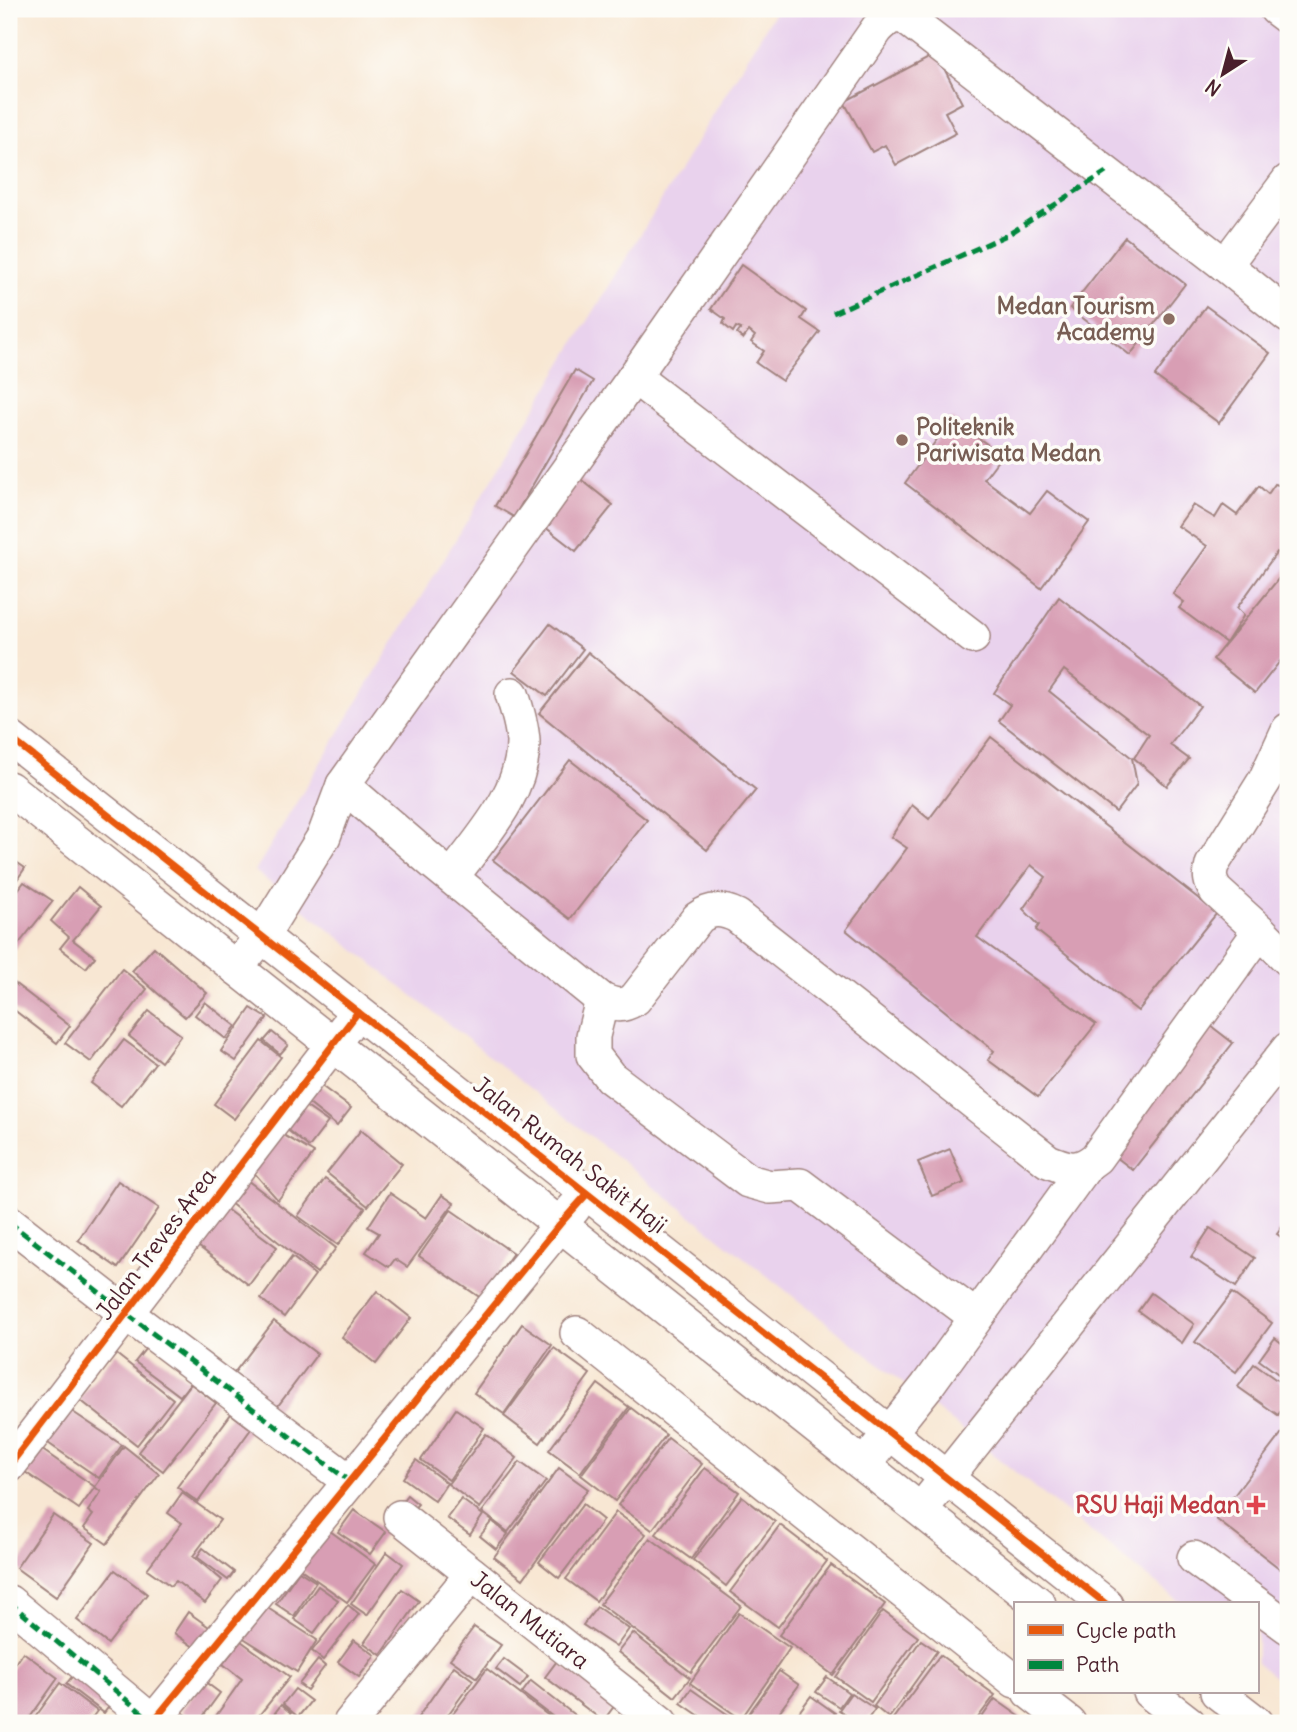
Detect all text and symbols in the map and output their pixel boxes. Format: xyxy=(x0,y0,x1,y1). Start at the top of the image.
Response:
north arrow xyxy=(1188,38,1258,108)
text: N xyxy=(1201,74,1225,101)
place label: Medan Tourism Academy xyxy=(997,291,1155,346)
marker: Medan Tourism Academy xyxy=(1161,311,1177,327)
place label: Politeknik Pariwisata Medan xyxy=(916,412,1101,467)
marker: Politeknik Pariwisata Medan xyxy=(894,432,910,448)
street label: Jalan Rumah Sakit Haji xyxy=(468,1070,673,1239)
street label: Jalan Treves Area xyxy=(89,1162,222,1325)
place label: RSU Haji Medan xyxy=(1075,1490,1240,1519)
marker: RSU Haji Medan xyxy=(1246,1495,1266,1515)
street label: Jalan Mutiara xyxy=(465,1564,595,1675)
legend xyxy=(1014,1602,1258,1694)
text: Cycle path xyxy=(1076,1617,1176,1644)
text: Path xyxy=(1076,1651,1119,1678)

